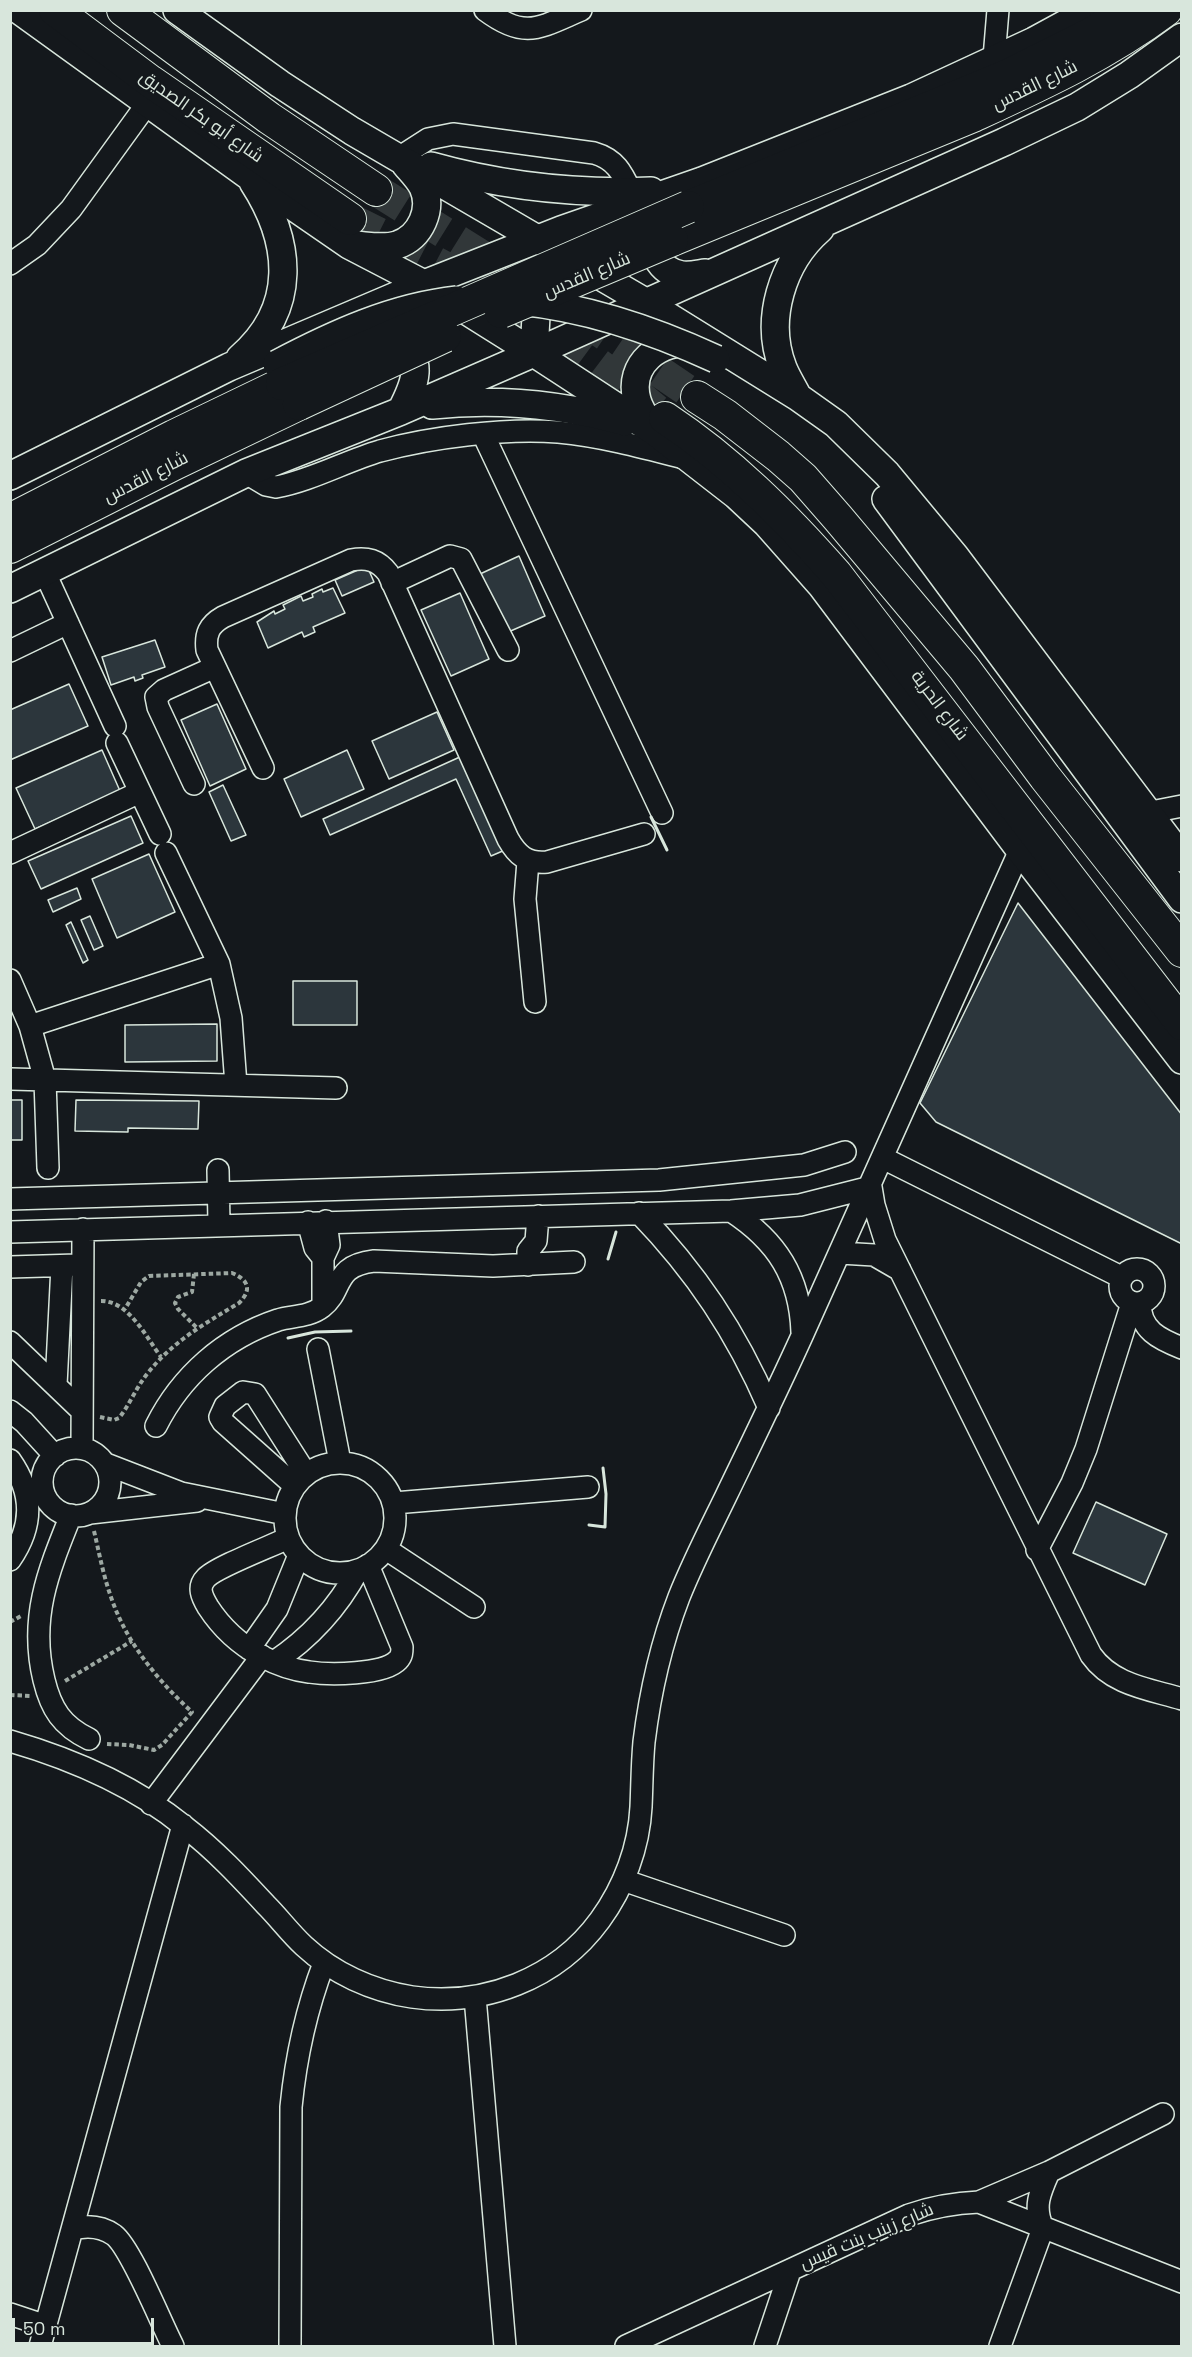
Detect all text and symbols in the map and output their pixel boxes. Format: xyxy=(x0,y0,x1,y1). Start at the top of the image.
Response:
street label: شارع القدس xyxy=(989,56,1081,116)
street label: شارع أبو بكر الصديق xyxy=(135,66,267,168)
street label: شارع القدس xyxy=(540,248,634,304)
street label: شارع القدس xyxy=(100,447,192,509)
street label: شارع الحرية xyxy=(906,667,972,745)
street label: شارع زينب بنت قيس xyxy=(797,2199,937,2275)
scale bar xyxy=(15,2306,158,2344)
text: 50 m xyxy=(23,2317,65,2340)

